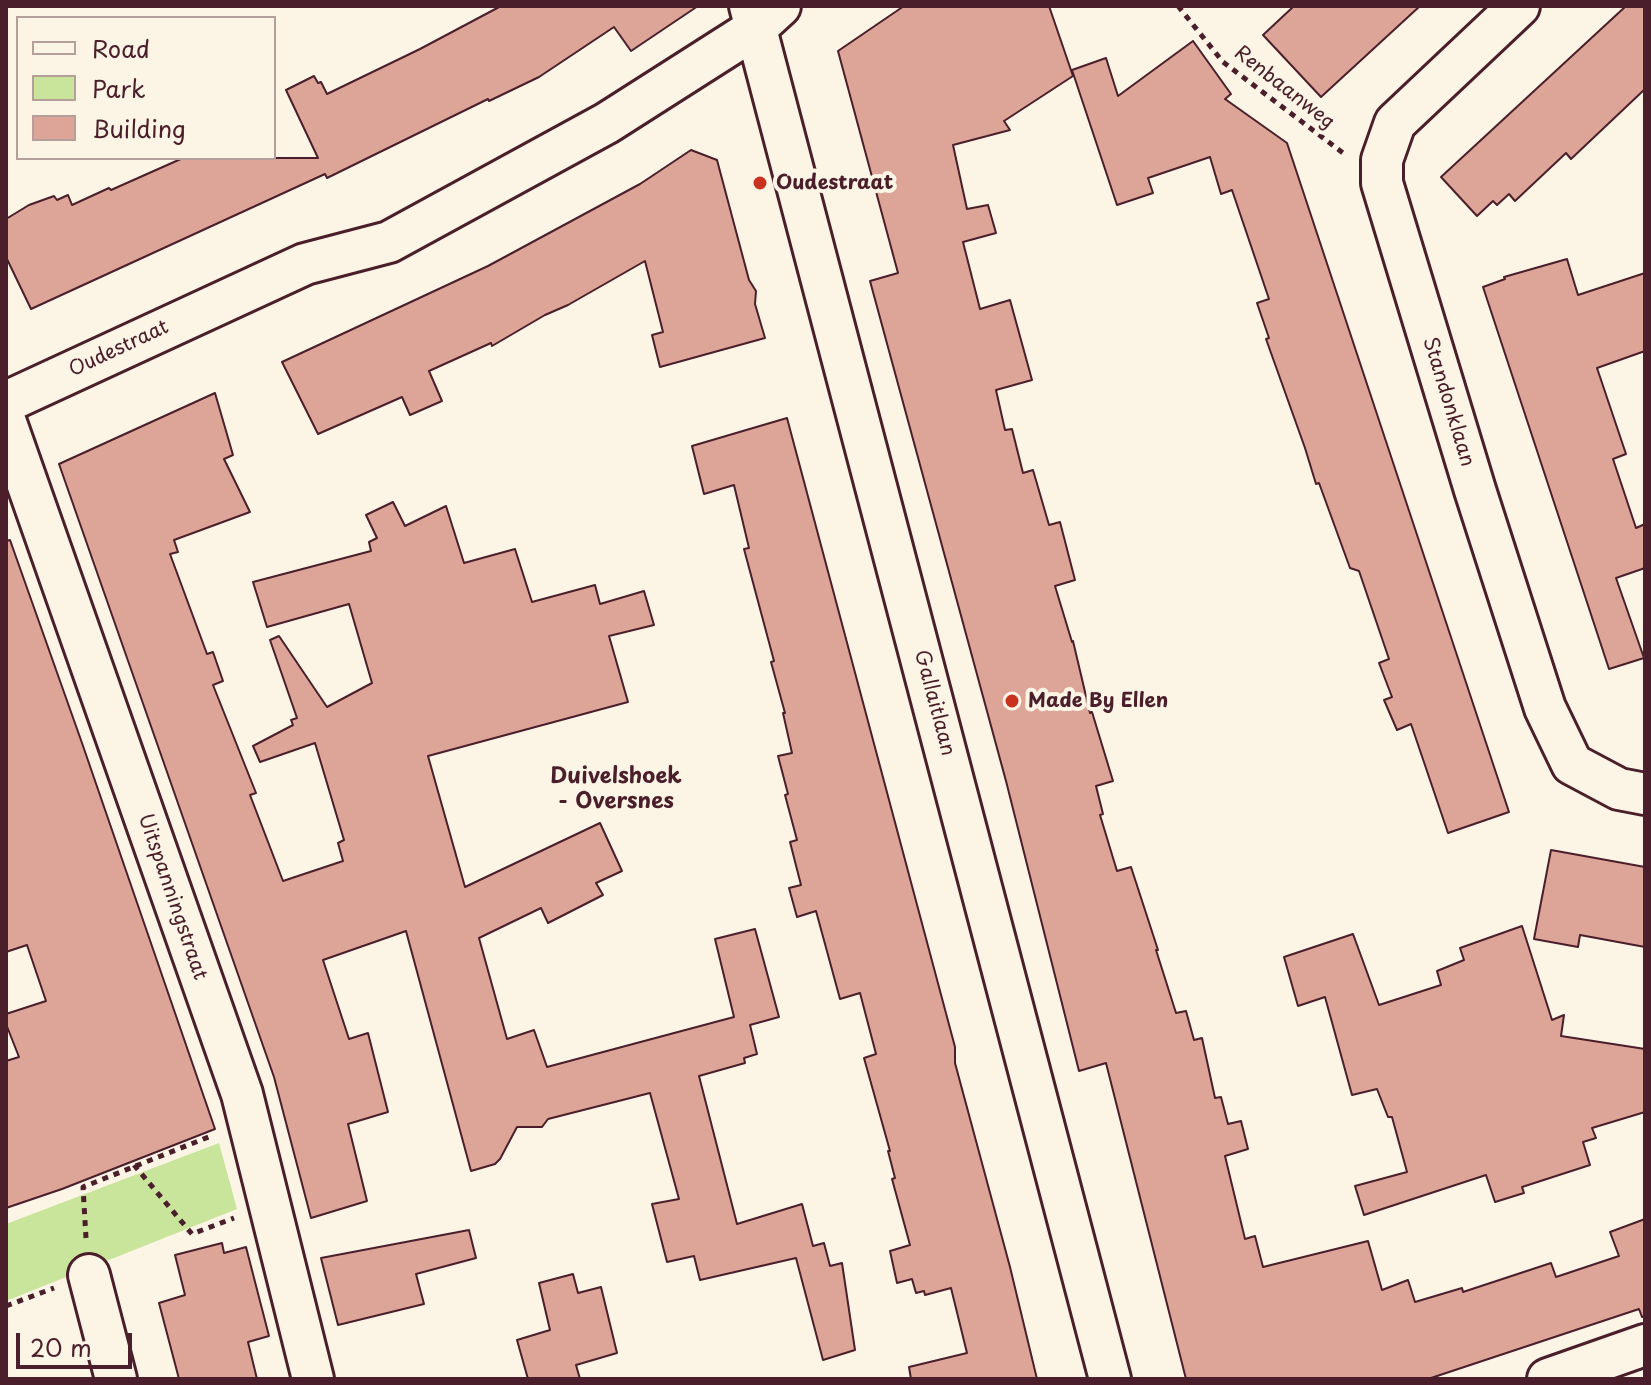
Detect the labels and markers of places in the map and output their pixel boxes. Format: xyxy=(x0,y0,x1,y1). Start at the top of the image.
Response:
place label: Oudestraat xyxy=(776,171,893,195)
marker: Oudestraat xyxy=(751,174,769,192)
place label: Made By Ellen xyxy=(1028,689,1168,713)
marker: Made By Ellen xyxy=(1003,692,1021,710)

